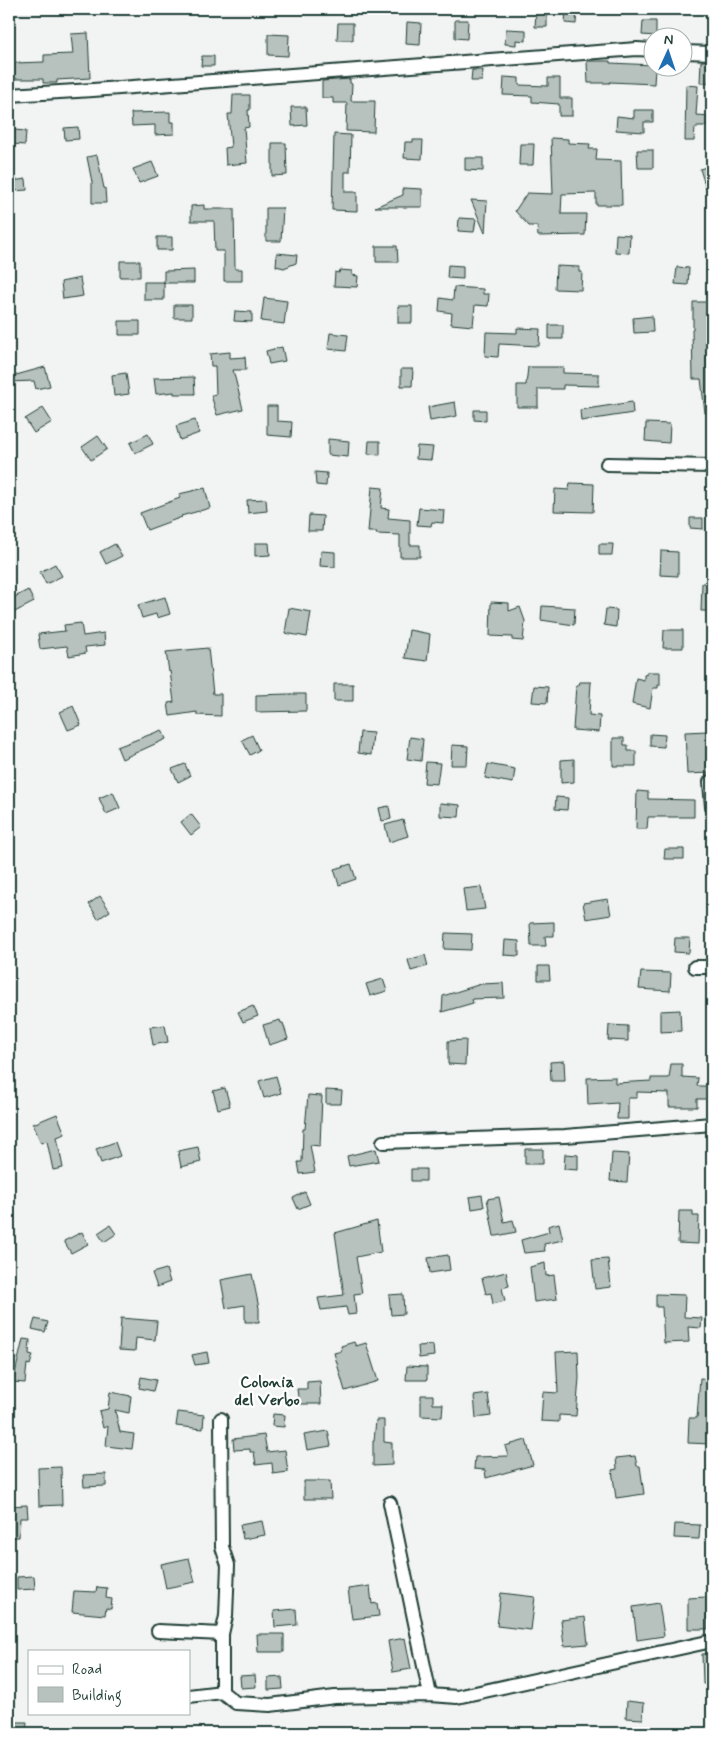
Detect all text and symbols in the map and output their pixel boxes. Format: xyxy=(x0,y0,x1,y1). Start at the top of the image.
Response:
north arrow xyxy=(644,28,694,78)
text: N xyxy=(663,31,674,49)
district label: Colonia del Verbo xyxy=(234,1372,300,1411)
legend xyxy=(28,1650,190,1714)
text: Road xyxy=(72,1660,102,1680)
text: Building xyxy=(72,1686,122,1707)

